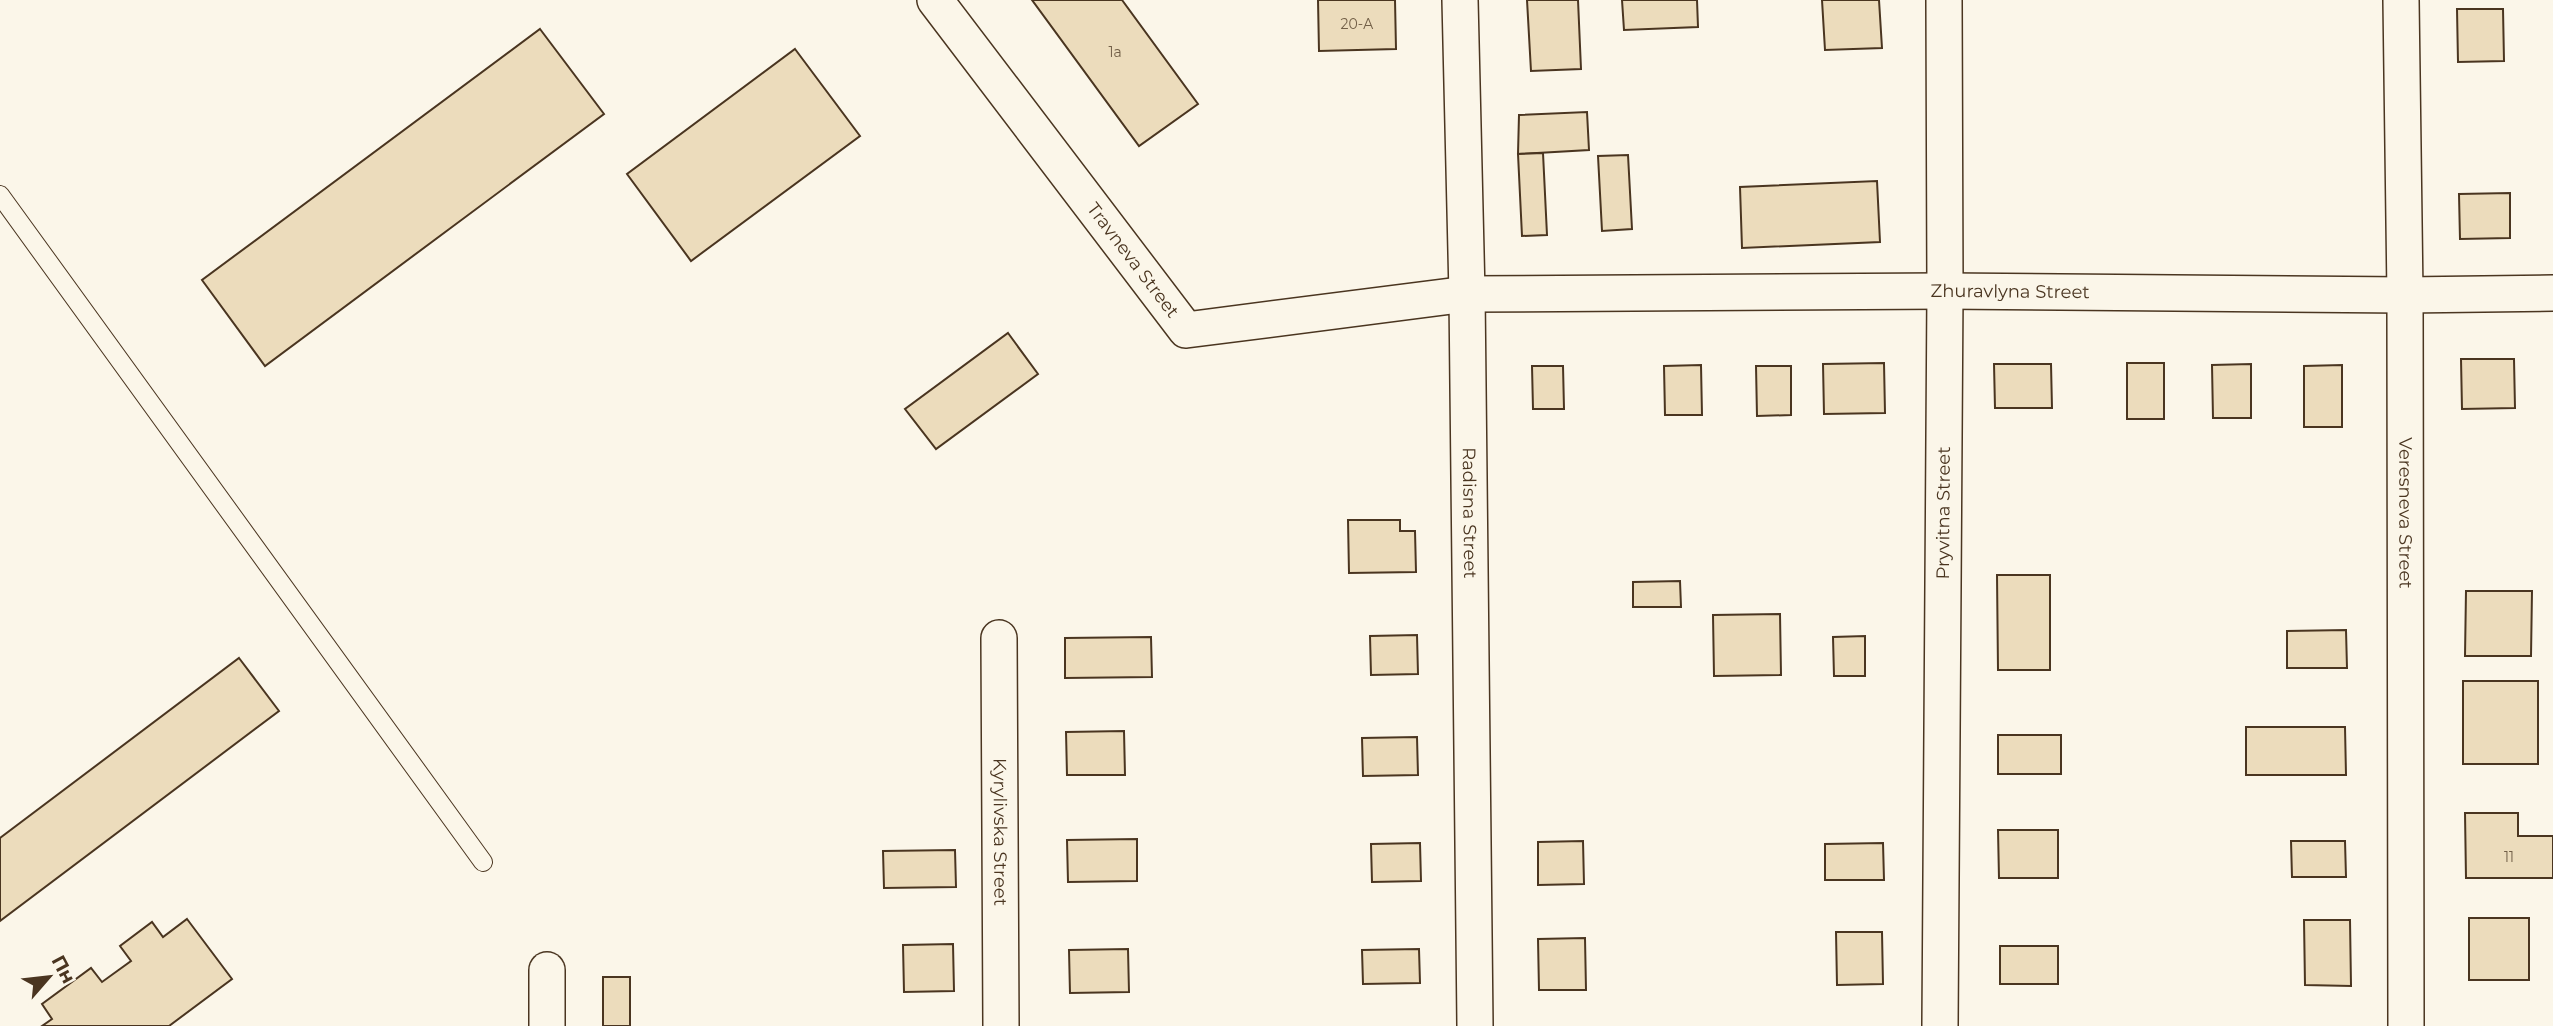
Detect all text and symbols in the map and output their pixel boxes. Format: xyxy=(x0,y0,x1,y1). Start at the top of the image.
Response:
house number: 20-А xyxy=(1341,15,1374,33)
house number: 1а xyxy=(1108,43,1122,61)
street label: Travneva Street xyxy=(1082,198,1184,322)
street label: Zhuravlyna Street xyxy=(1930,280,2090,303)
street label: Veresneva Street xyxy=(2394,437,2416,589)
street label: Pryvitna Street xyxy=(1932,446,1955,580)
street label: Radisna Street xyxy=(1458,447,1481,579)
street label: Kyrylivska Street xyxy=(989,758,1011,906)
house number: 11 xyxy=(2504,848,2514,866)
north arrow xyxy=(14,942,84,1012)
text: Пн xyxy=(47,951,80,987)

